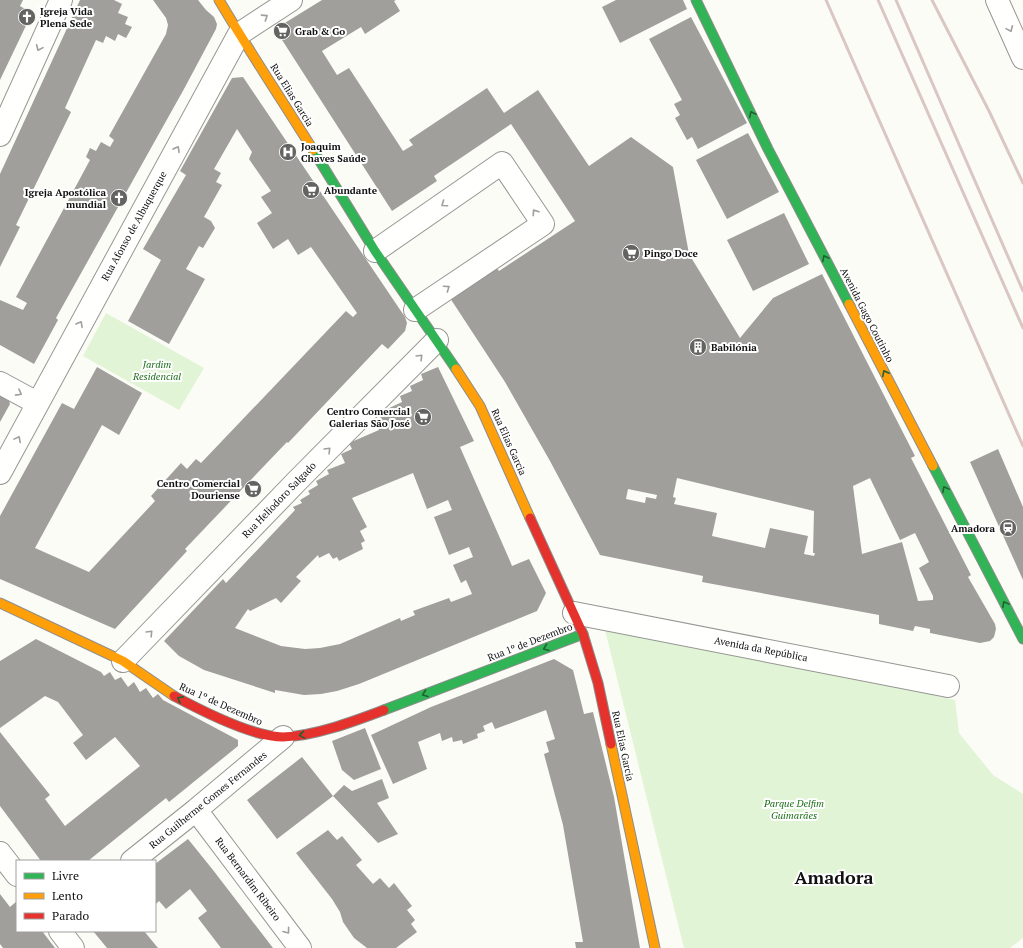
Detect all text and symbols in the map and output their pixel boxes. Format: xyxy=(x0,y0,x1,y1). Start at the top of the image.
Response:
place label: Igreja Vida Plena Sede xyxy=(40,5,93,30)
church icon: Igreja Vida Plena Sede xyxy=(17,7,37,27)
one-way arrow xyxy=(261,15,268,22)
supermarket icon: Grab & Go xyxy=(272,21,292,41)
one-way arrow xyxy=(1005,24,1013,32)
place label: Grab & Go xyxy=(295,25,345,38)
one-way arrow xyxy=(36,44,44,52)
street label: Rua Elias Garcia xyxy=(267,61,317,129)
one-way arrow xyxy=(749,111,756,119)
place label: Joaquim Chaves Saúde xyxy=(301,140,367,165)
hospital icon: Joaquim Chaves Saúde xyxy=(278,142,298,162)
one-way arrow xyxy=(172,146,179,153)
street label: Rua Afonso de Albuquerque xyxy=(98,169,170,283)
supermarket icon: Abundante xyxy=(301,180,321,200)
place label: Abundante xyxy=(324,184,378,197)
place label: Igreja Apostólica mundial xyxy=(25,186,107,211)
church icon: Igreja Apostólica mundial xyxy=(109,188,129,208)
one-way arrow xyxy=(441,199,448,207)
one-way arrow xyxy=(532,209,540,216)
supermarket icon: Pingo Doce xyxy=(621,243,641,263)
place label: Pingo Doce xyxy=(644,247,698,260)
one-way arrow xyxy=(822,255,830,262)
street label: Avenida Gago Coutinho xyxy=(837,265,897,365)
one-way arrow xyxy=(443,285,450,293)
one-way arrow xyxy=(76,321,83,329)
building icon: Babilónia xyxy=(688,337,708,357)
place label: Babilónia xyxy=(711,341,757,354)
one-way arrow xyxy=(415,354,423,362)
park label: Jardim Residencial xyxy=(132,358,181,383)
one-way arrow xyxy=(882,370,890,378)
one-way arrow xyxy=(14,389,22,396)
place label: Centro Comercial Galerias São José xyxy=(327,405,411,430)
supermarket icon: Centro Comercial Galerias São José xyxy=(413,407,433,427)
street label: Rua Elias Garcia xyxy=(488,407,530,477)
one-way arrow xyxy=(14,436,21,443)
one-way arrow xyxy=(323,447,331,455)
street label: Rua Heliodoro Salgado xyxy=(239,459,319,541)
place label: Centro Comercial Douriense xyxy=(157,477,241,502)
supermarket icon: Centro Comercial Douriense xyxy=(243,479,263,499)
one-way arrow xyxy=(942,486,950,493)
station icon: Amadora xyxy=(998,518,1018,538)
place label: Amadora xyxy=(951,522,995,535)
one-way arrow xyxy=(1002,601,1010,608)
street label: Rua 1º de Dezembro xyxy=(486,620,575,664)
one-way arrow xyxy=(145,630,153,638)
street label: Avenida da República xyxy=(713,634,809,664)
one-way arrow xyxy=(543,643,550,651)
street label: Rua 1º de Dezembro xyxy=(177,680,265,728)
one-way arrow xyxy=(422,690,429,698)
one-way arrow xyxy=(176,696,184,704)
street label: Rua Elias Garcia xyxy=(609,710,637,782)
one-way arrow xyxy=(299,730,305,739)
street label: Rua Guilherme Gomes Fernandes xyxy=(146,748,270,852)
park label: Parque Delfim Guimarães xyxy=(763,797,824,822)
street label: Rua Bernardim Ribeiro xyxy=(212,835,284,924)
legend xyxy=(16,860,156,932)
district label: Amadora xyxy=(794,865,874,889)
text: Livre xyxy=(52,868,79,883)
text: Lento xyxy=(52,888,83,903)
text: Parado xyxy=(52,908,90,923)
one-way arrow xyxy=(282,927,290,934)

